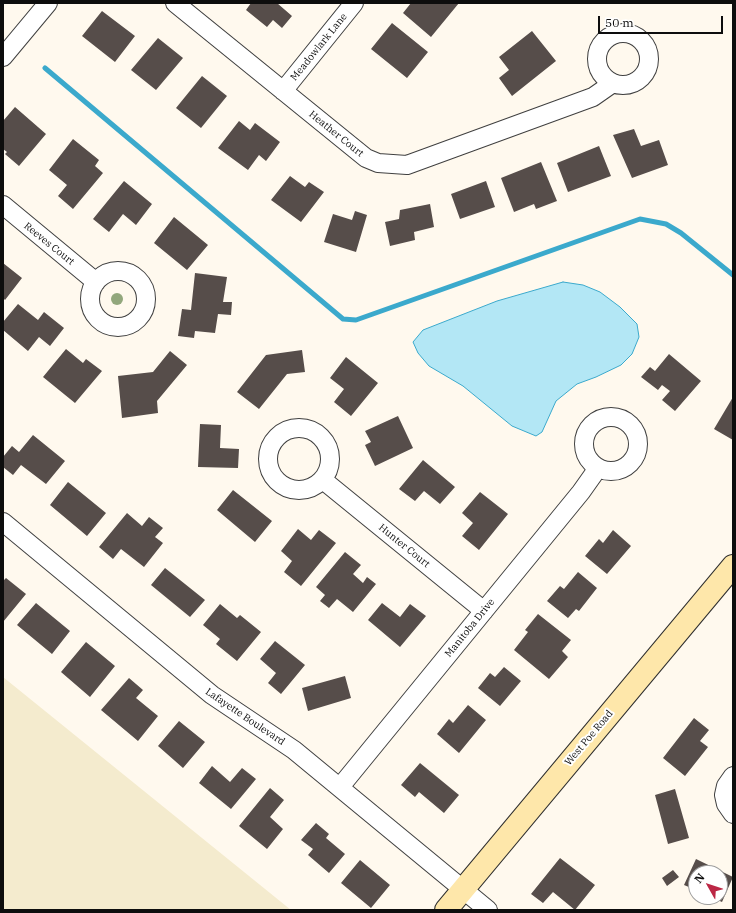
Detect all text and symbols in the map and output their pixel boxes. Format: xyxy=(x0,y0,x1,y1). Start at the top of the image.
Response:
scale bar xyxy=(600,8,725,34)
street label: Meadowlark Lane xyxy=(288,11,350,83)
text: 50 m xyxy=(605,15,634,30)
street label: Heather Court xyxy=(306,108,366,160)
street label: Reeves Court xyxy=(21,220,77,268)
street label: Hunter Court xyxy=(376,522,432,570)
street label: Manitoba Drive xyxy=(443,596,497,660)
street label: Lafayette Boulevard xyxy=(203,686,287,748)
street label: West Poe Road xyxy=(562,708,616,768)
north arrow xyxy=(688,865,728,905)
text: N xyxy=(691,870,708,886)

